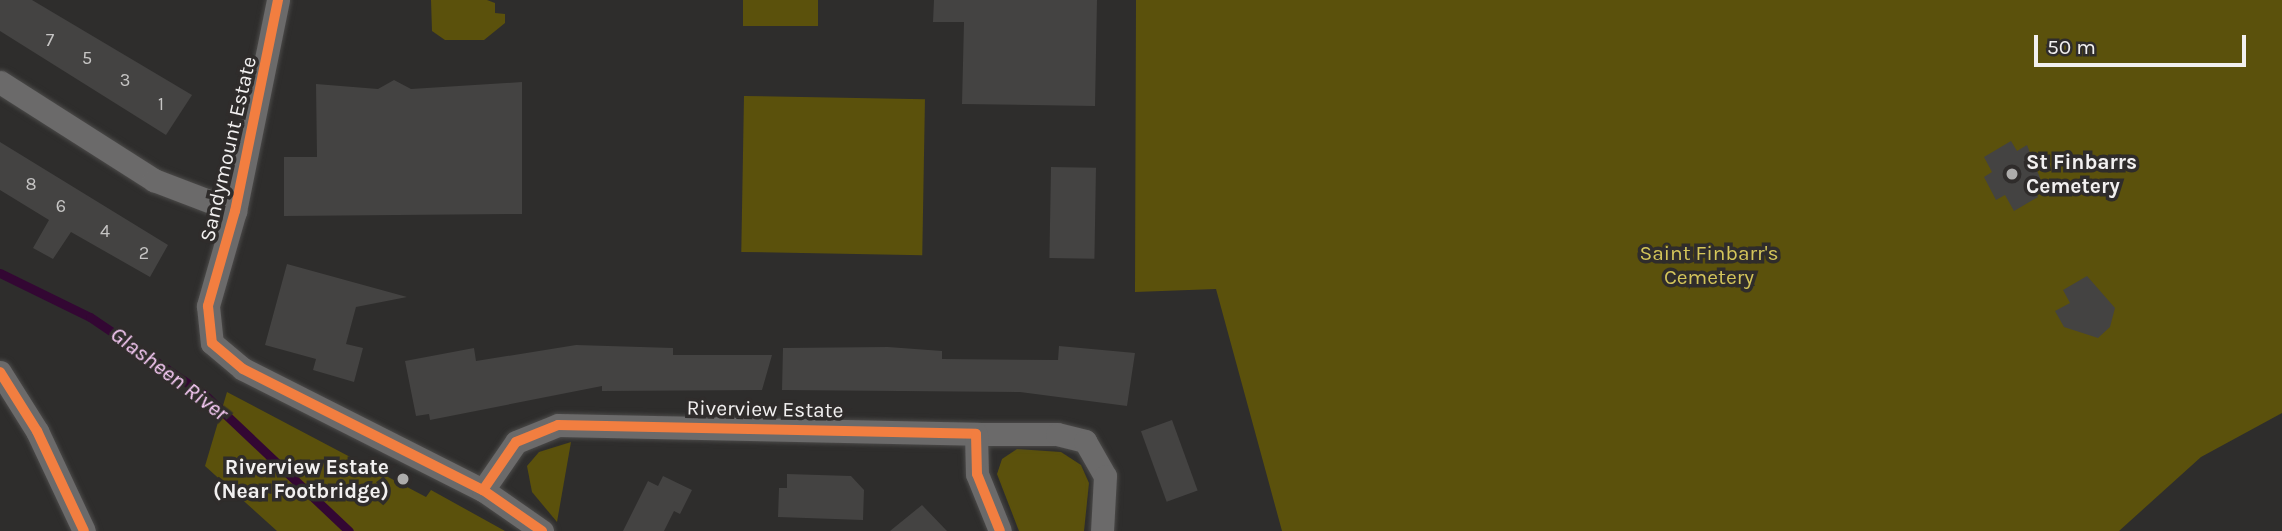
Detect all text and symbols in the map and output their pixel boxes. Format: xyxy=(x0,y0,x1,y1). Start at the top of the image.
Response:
scale bar xyxy=(2037,21,2249,65)
house number: 7 xyxy=(46,29,54,51)
text: 50 m xyxy=(2047,35,2096,59)
house number: 5 xyxy=(82,47,92,69)
street label: Sandymount Estate xyxy=(194,54,262,244)
house number: 3 xyxy=(120,69,130,91)
house number: 1 xyxy=(158,93,164,115)
place label: St Finbarrs Cemetery xyxy=(2026,149,2137,199)
marker: St Finbarrs Cemetery xyxy=(2004,166,2020,182)
house number: 8 xyxy=(25,173,37,195)
house number: 6 xyxy=(56,195,66,217)
house number: 4 xyxy=(100,220,110,242)
park label: Saint Finbarr's Cemetery xyxy=(1639,240,1779,290)
house number: 2 xyxy=(139,242,149,264)
water label: Glasheen River xyxy=(105,321,233,427)
street label: Riverview Estate xyxy=(686,395,844,423)
place label: Riverview Estate (Near Footbridge) xyxy=(213,454,389,504)
marker: Riverview Estate (Near Footbridge) xyxy=(395,471,411,487)

